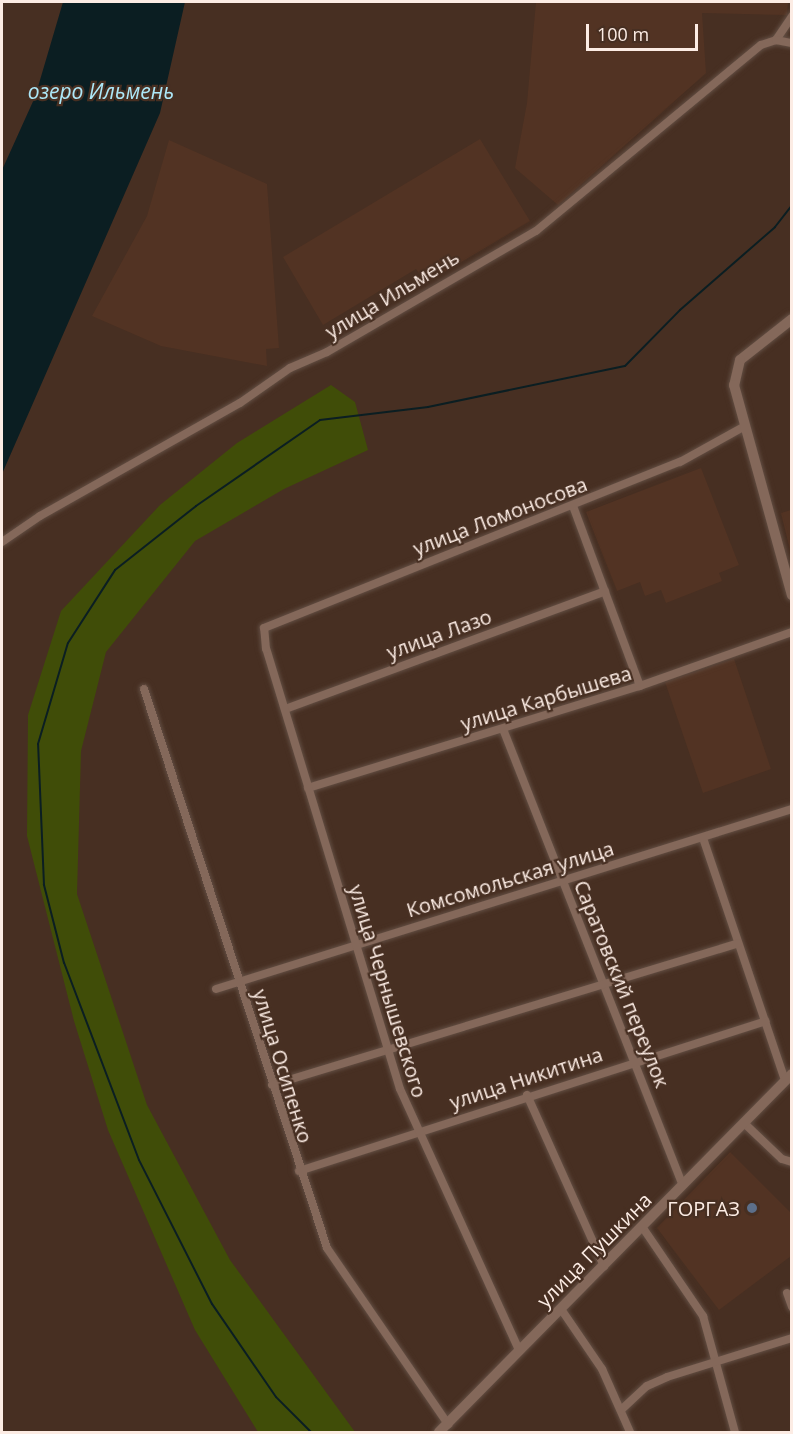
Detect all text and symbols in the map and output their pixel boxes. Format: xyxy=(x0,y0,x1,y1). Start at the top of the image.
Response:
scale bar xyxy=(589,12,702,50)
text: 100 m xyxy=(597,22,649,46)
water label: озеро Ильмень xyxy=(28,78,174,104)
street label: улица Ильмень xyxy=(321,245,463,343)
street label: улица Ломоносова xyxy=(409,472,591,560)
street label: улица Лазо xyxy=(383,604,495,664)
street label: улица Карбышева xyxy=(458,661,634,735)
street label: Комсомольская улица xyxy=(403,836,617,922)
street label: Саратовский переулок xyxy=(569,877,675,1091)
street label: улица Чернышевского xyxy=(344,882,432,1100)
street label: улица Осипенко xyxy=(248,986,318,1146)
street label: улица Никитина xyxy=(446,1042,606,1114)
street label: улица Пушкина xyxy=(532,1188,656,1312)
place label: ГОРГАЗ xyxy=(667,1196,740,1220)
marker: ГОРГАЗ xyxy=(745,1201,759,1215)

